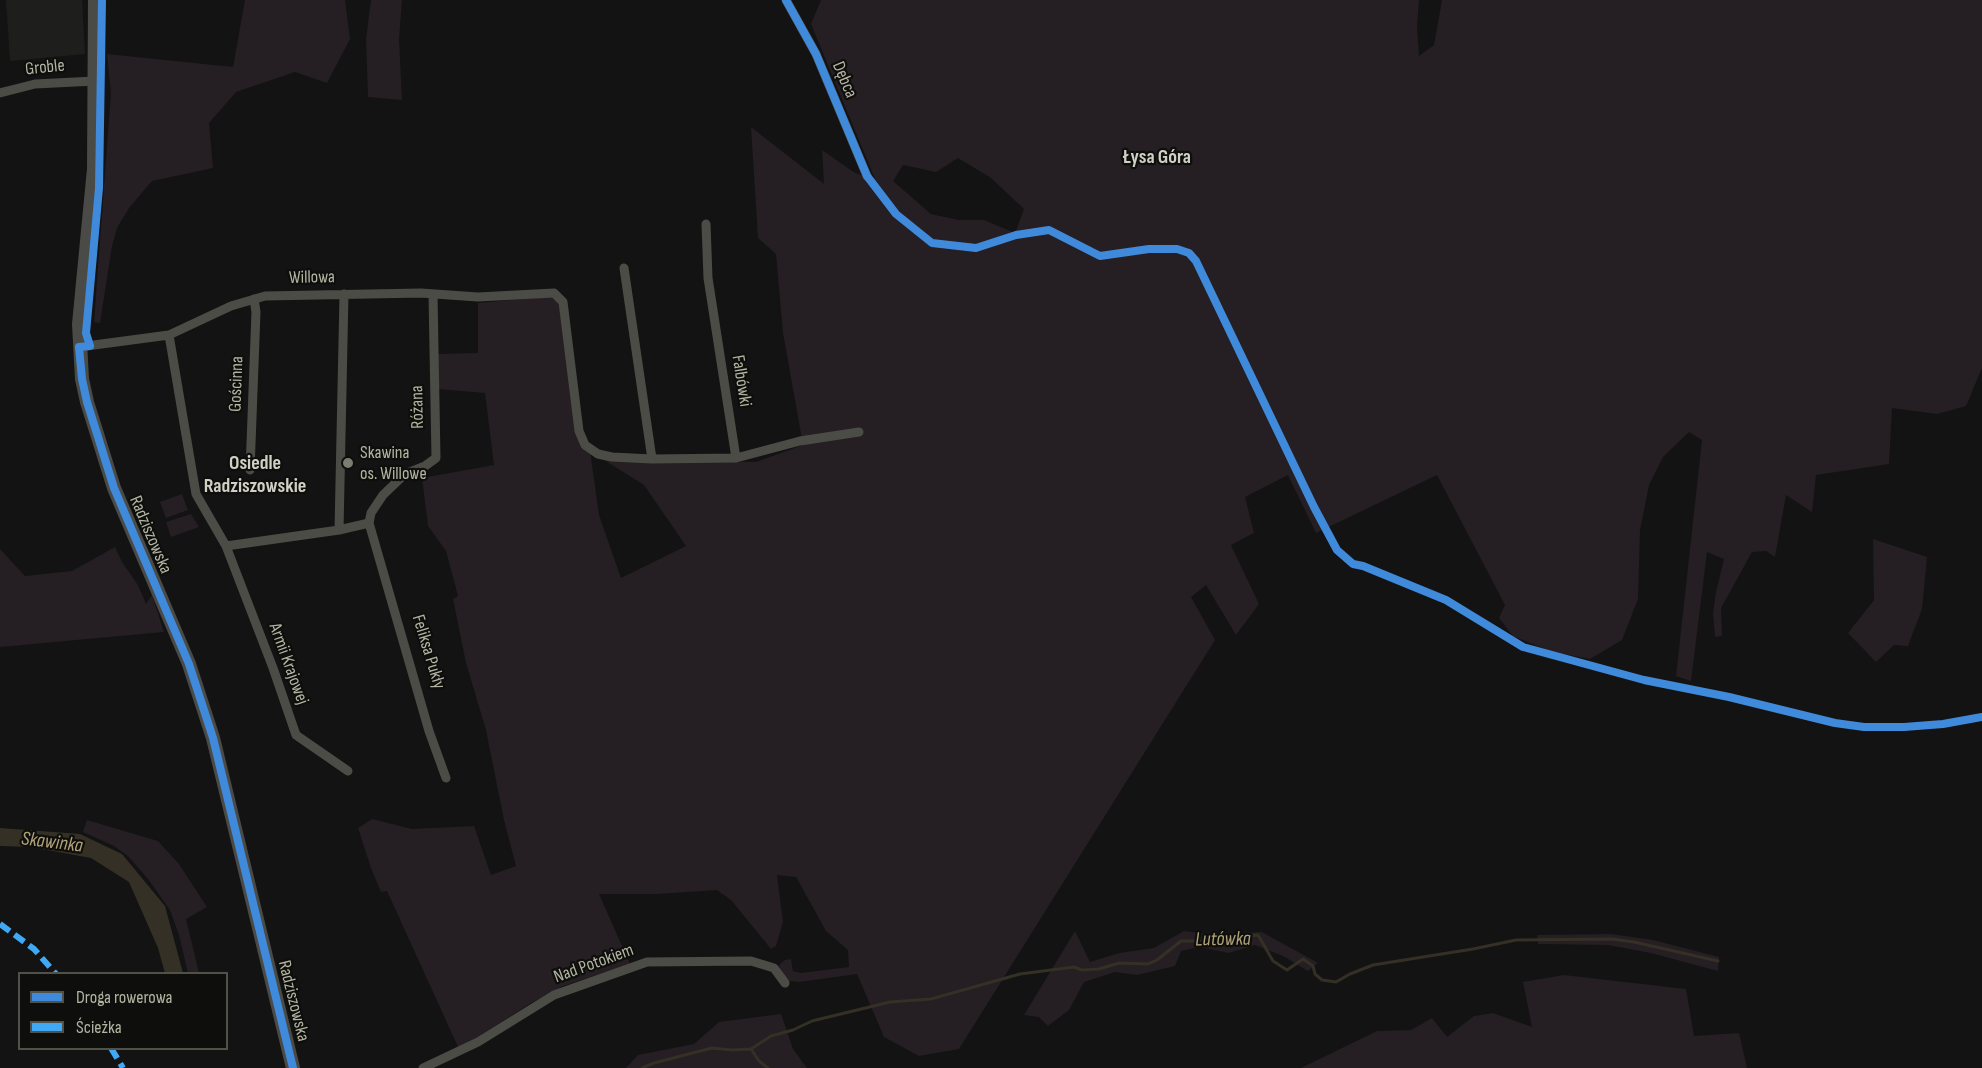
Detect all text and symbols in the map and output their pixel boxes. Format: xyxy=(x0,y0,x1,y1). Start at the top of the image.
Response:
street label: Groble xyxy=(24,55,66,81)
street label: Dębca xyxy=(827,59,861,101)
district label: Łysa Góra xyxy=(1123,146,1191,170)
street label: Willowa xyxy=(289,267,335,289)
street label: Falbówki xyxy=(726,354,756,408)
street label: Gościnna xyxy=(225,356,249,412)
street label: Różana xyxy=(407,385,429,429)
place label: Skawina os. Willowe xyxy=(360,442,427,484)
district label: Osiedle Radziszowskie xyxy=(204,452,306,499)
marker: Skawina os. Willowe xyxy=(341,456,355,470)
street label: Radziszowska xyxy=(124,493,176,577)
street label: Feliksa Pukły xyxy=(407,612,449,692)
street label: Armii Krajowej xyxy=(263,620,313,708)
water label: Skawinka xyxy=(20,827,84,859)
water label: Lutówka xyxy=(1195,928,1251,952)
street label: Nad Potokiem xyxy=(551,940,637,988)
street label: Radziszowska xyxy=(273,958,313,1044)
legend xyxy=(18,972,228,1050)
text: Droga rowerowa xyxy=(76,987,173,1008)
text: Ścieżka xyxy=(76,1017,122,1038)

